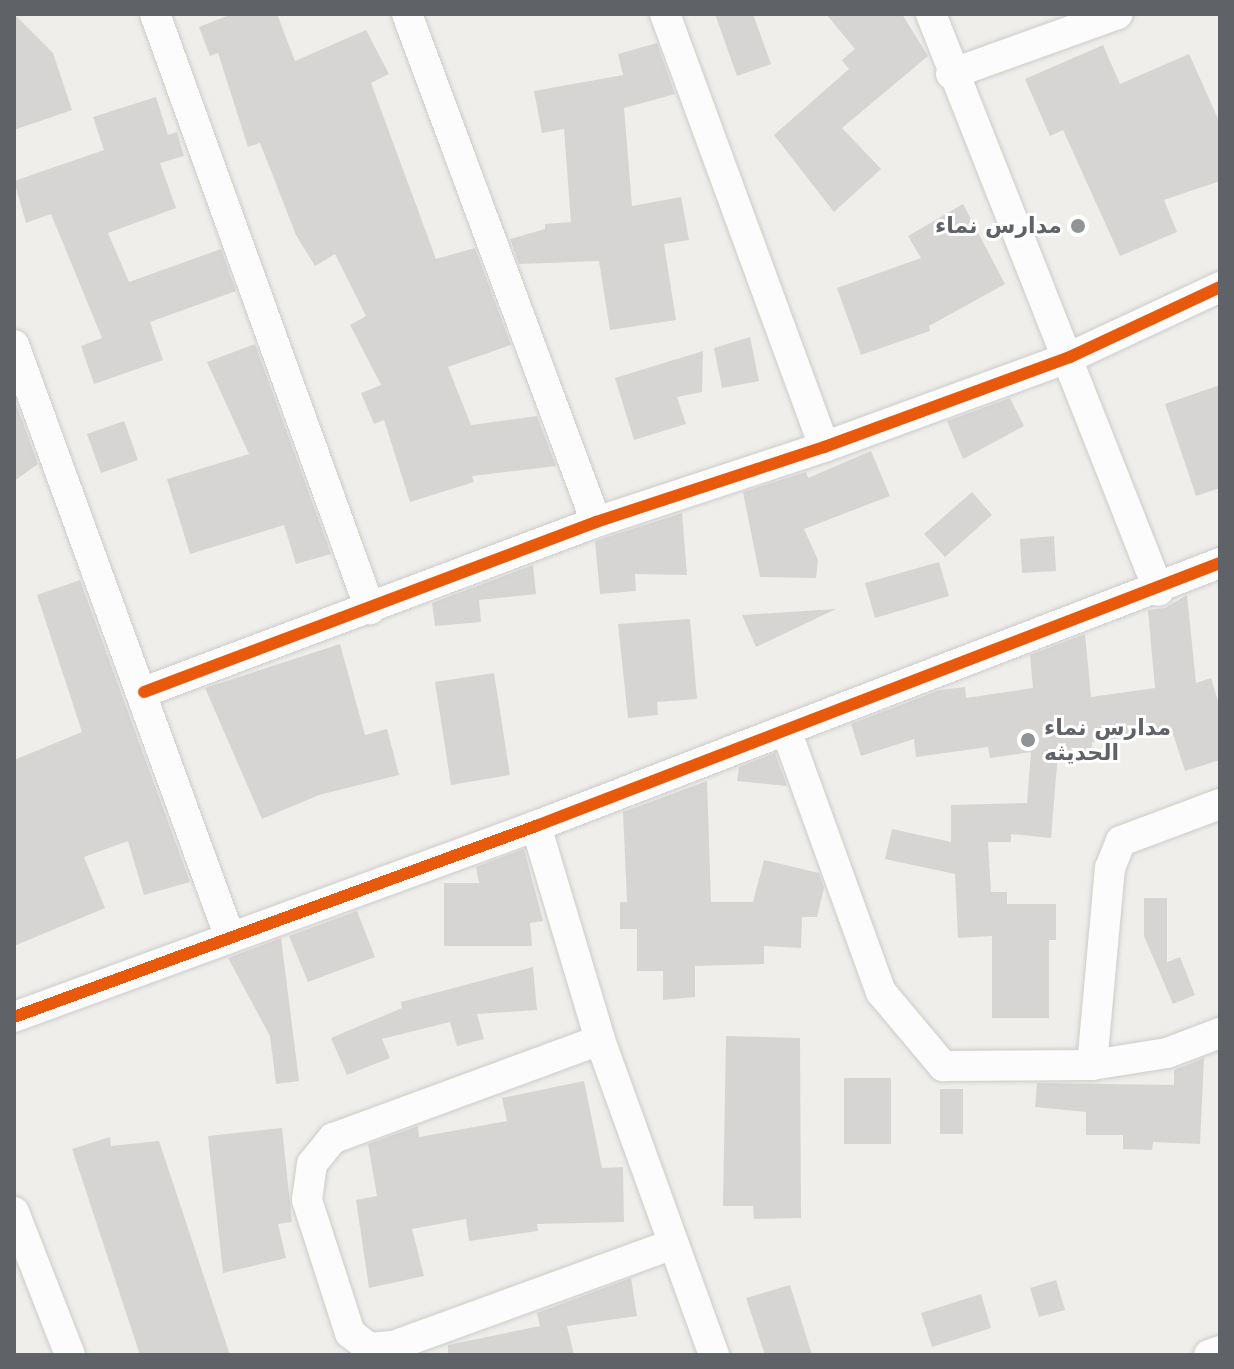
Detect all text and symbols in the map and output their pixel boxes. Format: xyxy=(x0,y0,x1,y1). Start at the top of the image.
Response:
place label: مدارس نماء xyxy=(935,213,1062,239)
marker: مدارس نماء xyxy=(1069,217,1087,235)
place label: مدارس نماء الحديثه xyxy=(1044,714,1171,766)
marker: مدارس نماء الحديثه xyxy=(1019,731,1037,749)

